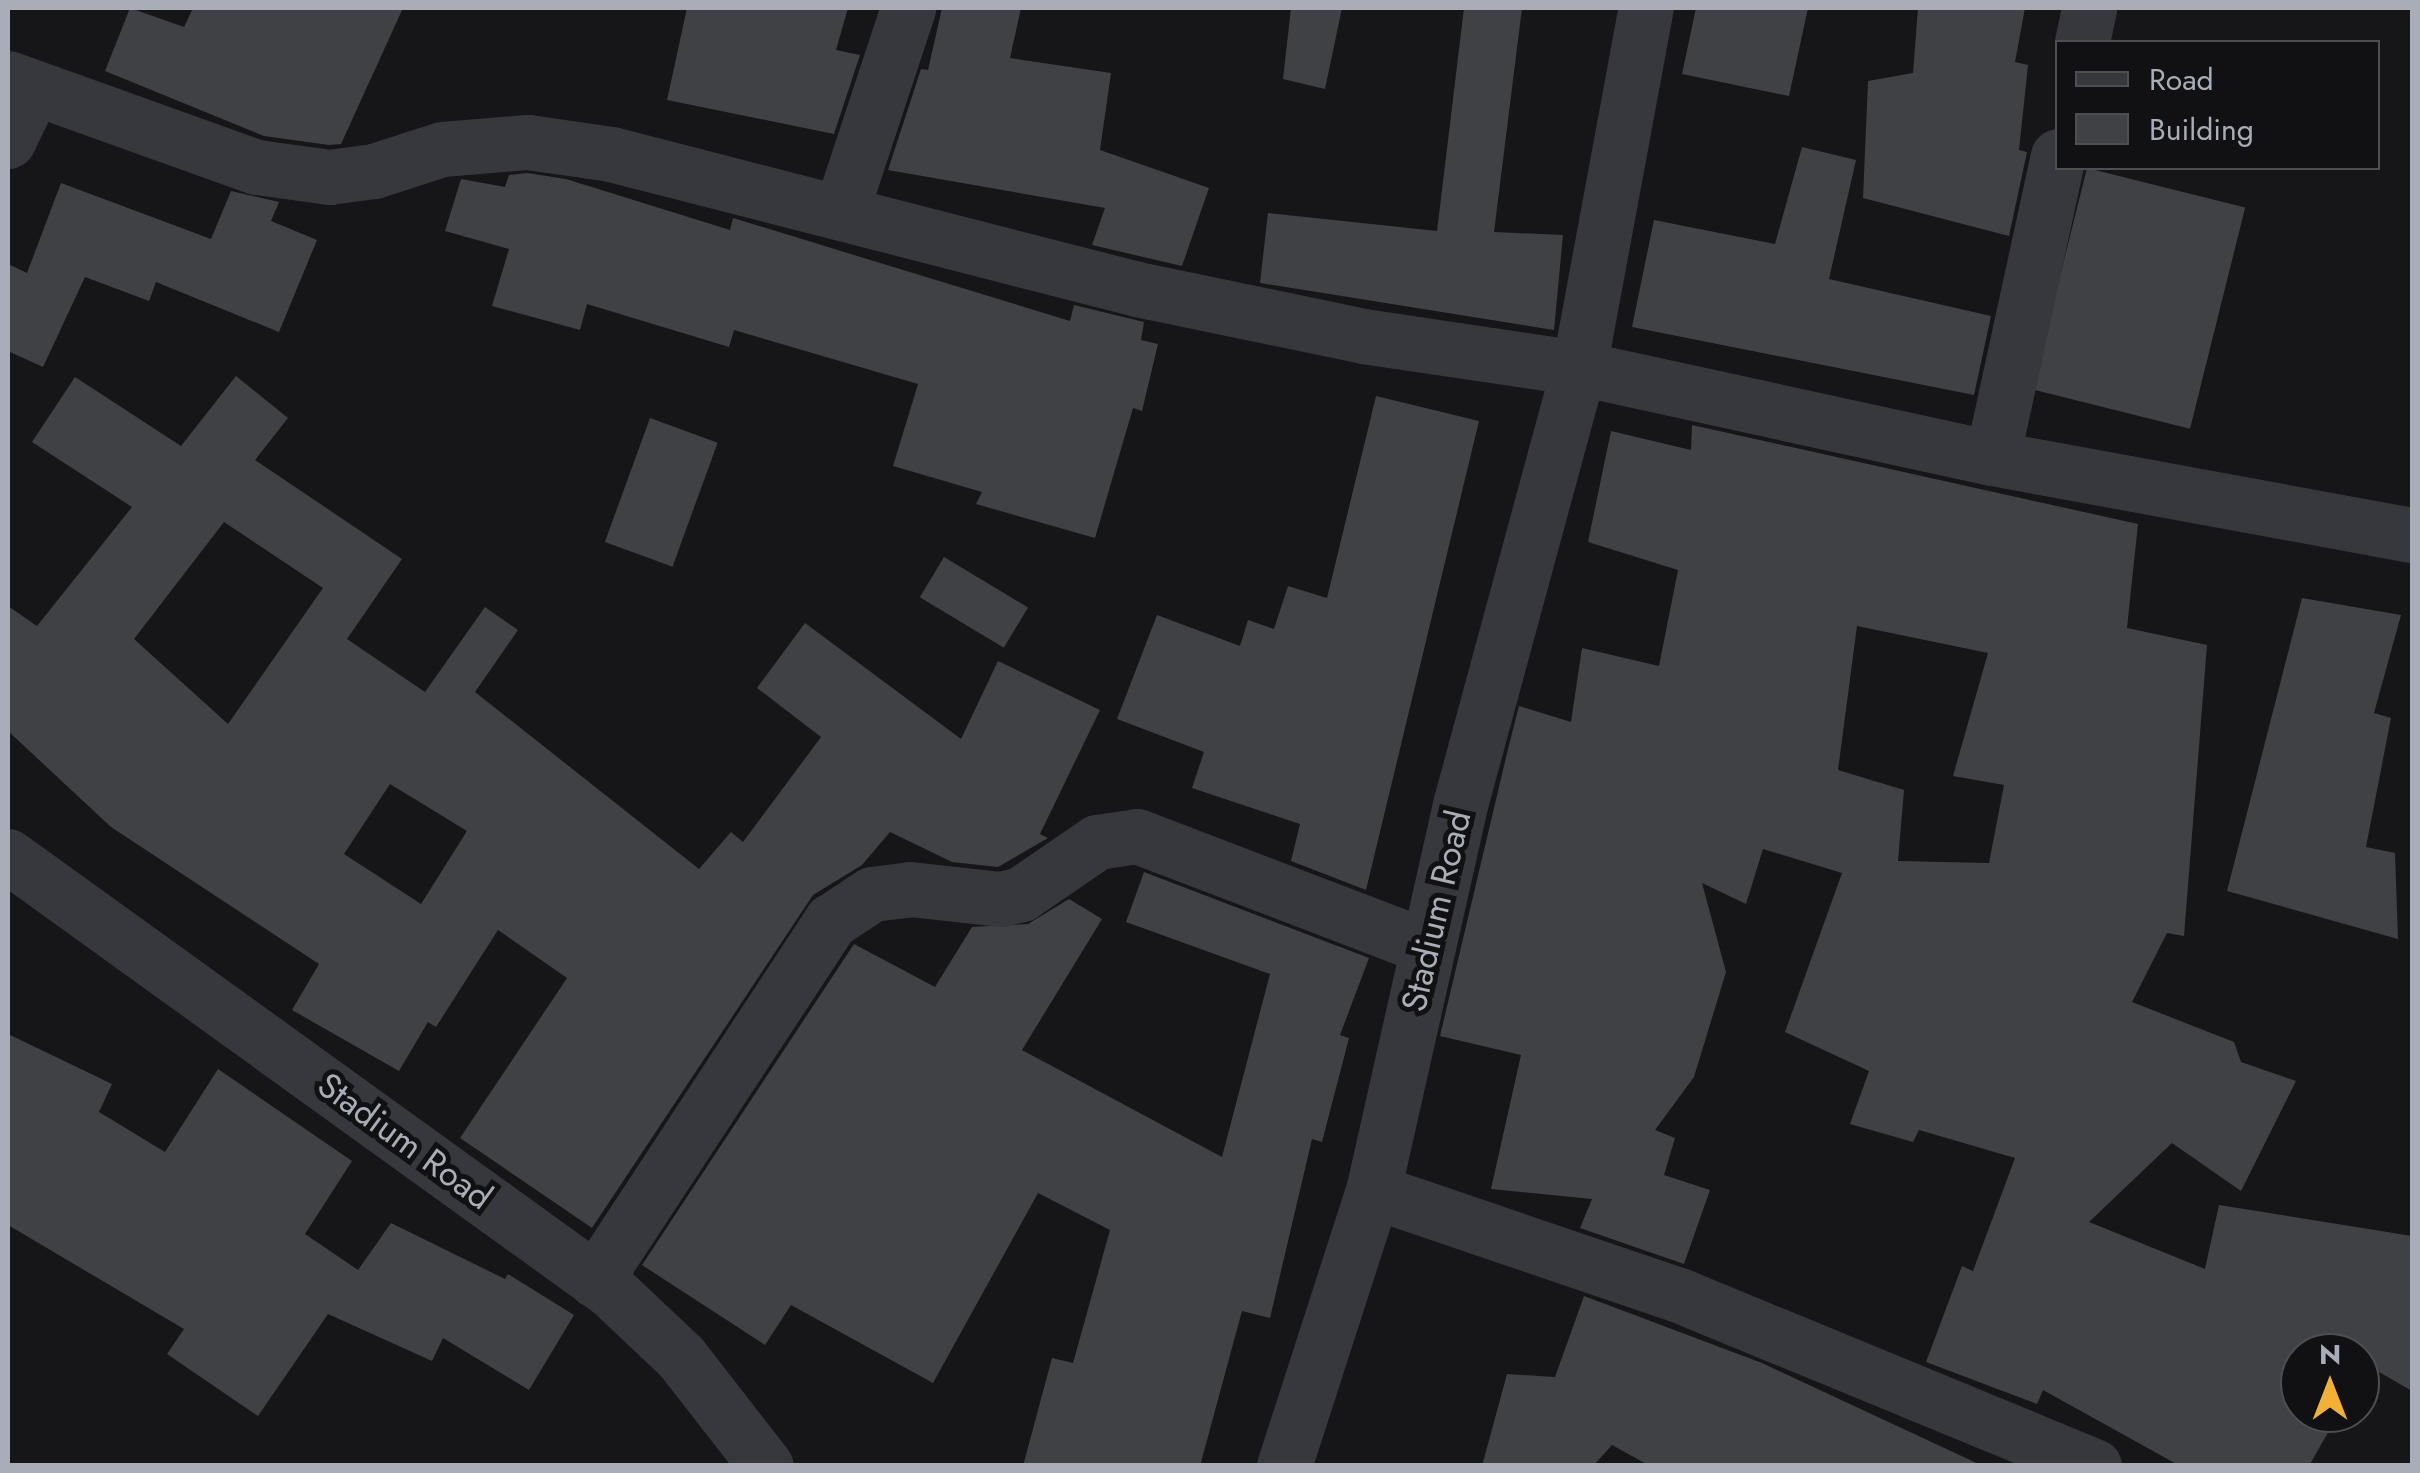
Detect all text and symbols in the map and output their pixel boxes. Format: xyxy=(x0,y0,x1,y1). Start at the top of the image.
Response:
legend xyxy=(2055,40,2380,170)
text: Road xyxy=(2149,58,2214,101)
text: Building xyxy=(2149,108,2254,151)
street label: Stadium Road xyxy=(1392,806,1480,1016)
street label: Stadium Road xyxy=(310,1064,500,1218)
north arrow xyxy=(2280,1333,2380,1433)
text: N xyxy=(2319,1334,2341,1375)

